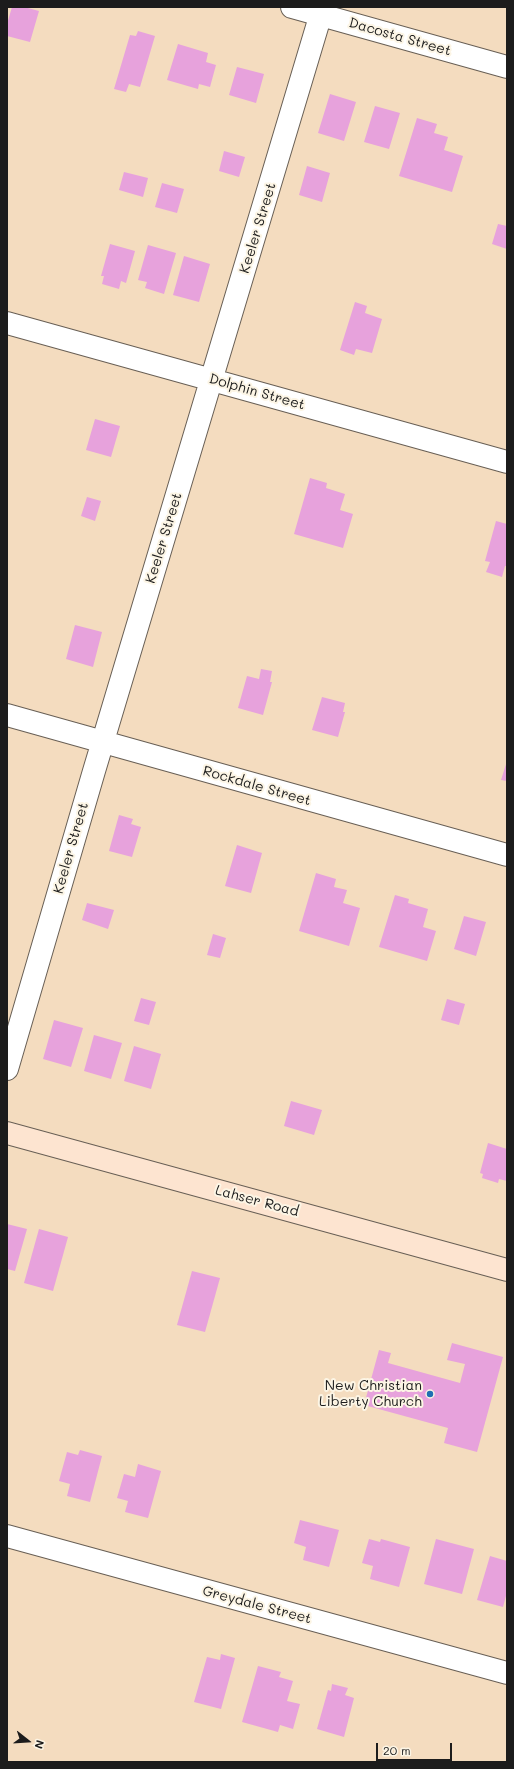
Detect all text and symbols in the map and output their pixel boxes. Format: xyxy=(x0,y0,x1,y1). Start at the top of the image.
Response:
street label: Dacosta Street xyxy=(347,14,453,60)
street label: Keeler Street xyxy=(236,181,280,275)
street label: Dolphin Street xyxy=(207,370,307,414)
street label: Keeler Street xyxy=(142,491,186,585)
street label: Rockdale Street xyxy=(201,763,313,809)
street label: Keeler Street xyxy=(50,800,92,896)
street label: Lahser Road xyxy=(213,1182,301,1220)
place label: New Christian Liberty Church xyxy=(319,1378,422,1410)
marker: New Christian Liberty Church xyxy=(425,1389,435,1399)
street label: Greydale Street xyxy=(201,1582,313,1628)
north arrow xyxy=(8,1721,48,1761)
scale bar xyxy=(378,1735,454,1761)
text: N xyxy=(32,1738,48,1751)
text: 20 m xyxy=(383,1742,411,1758)

